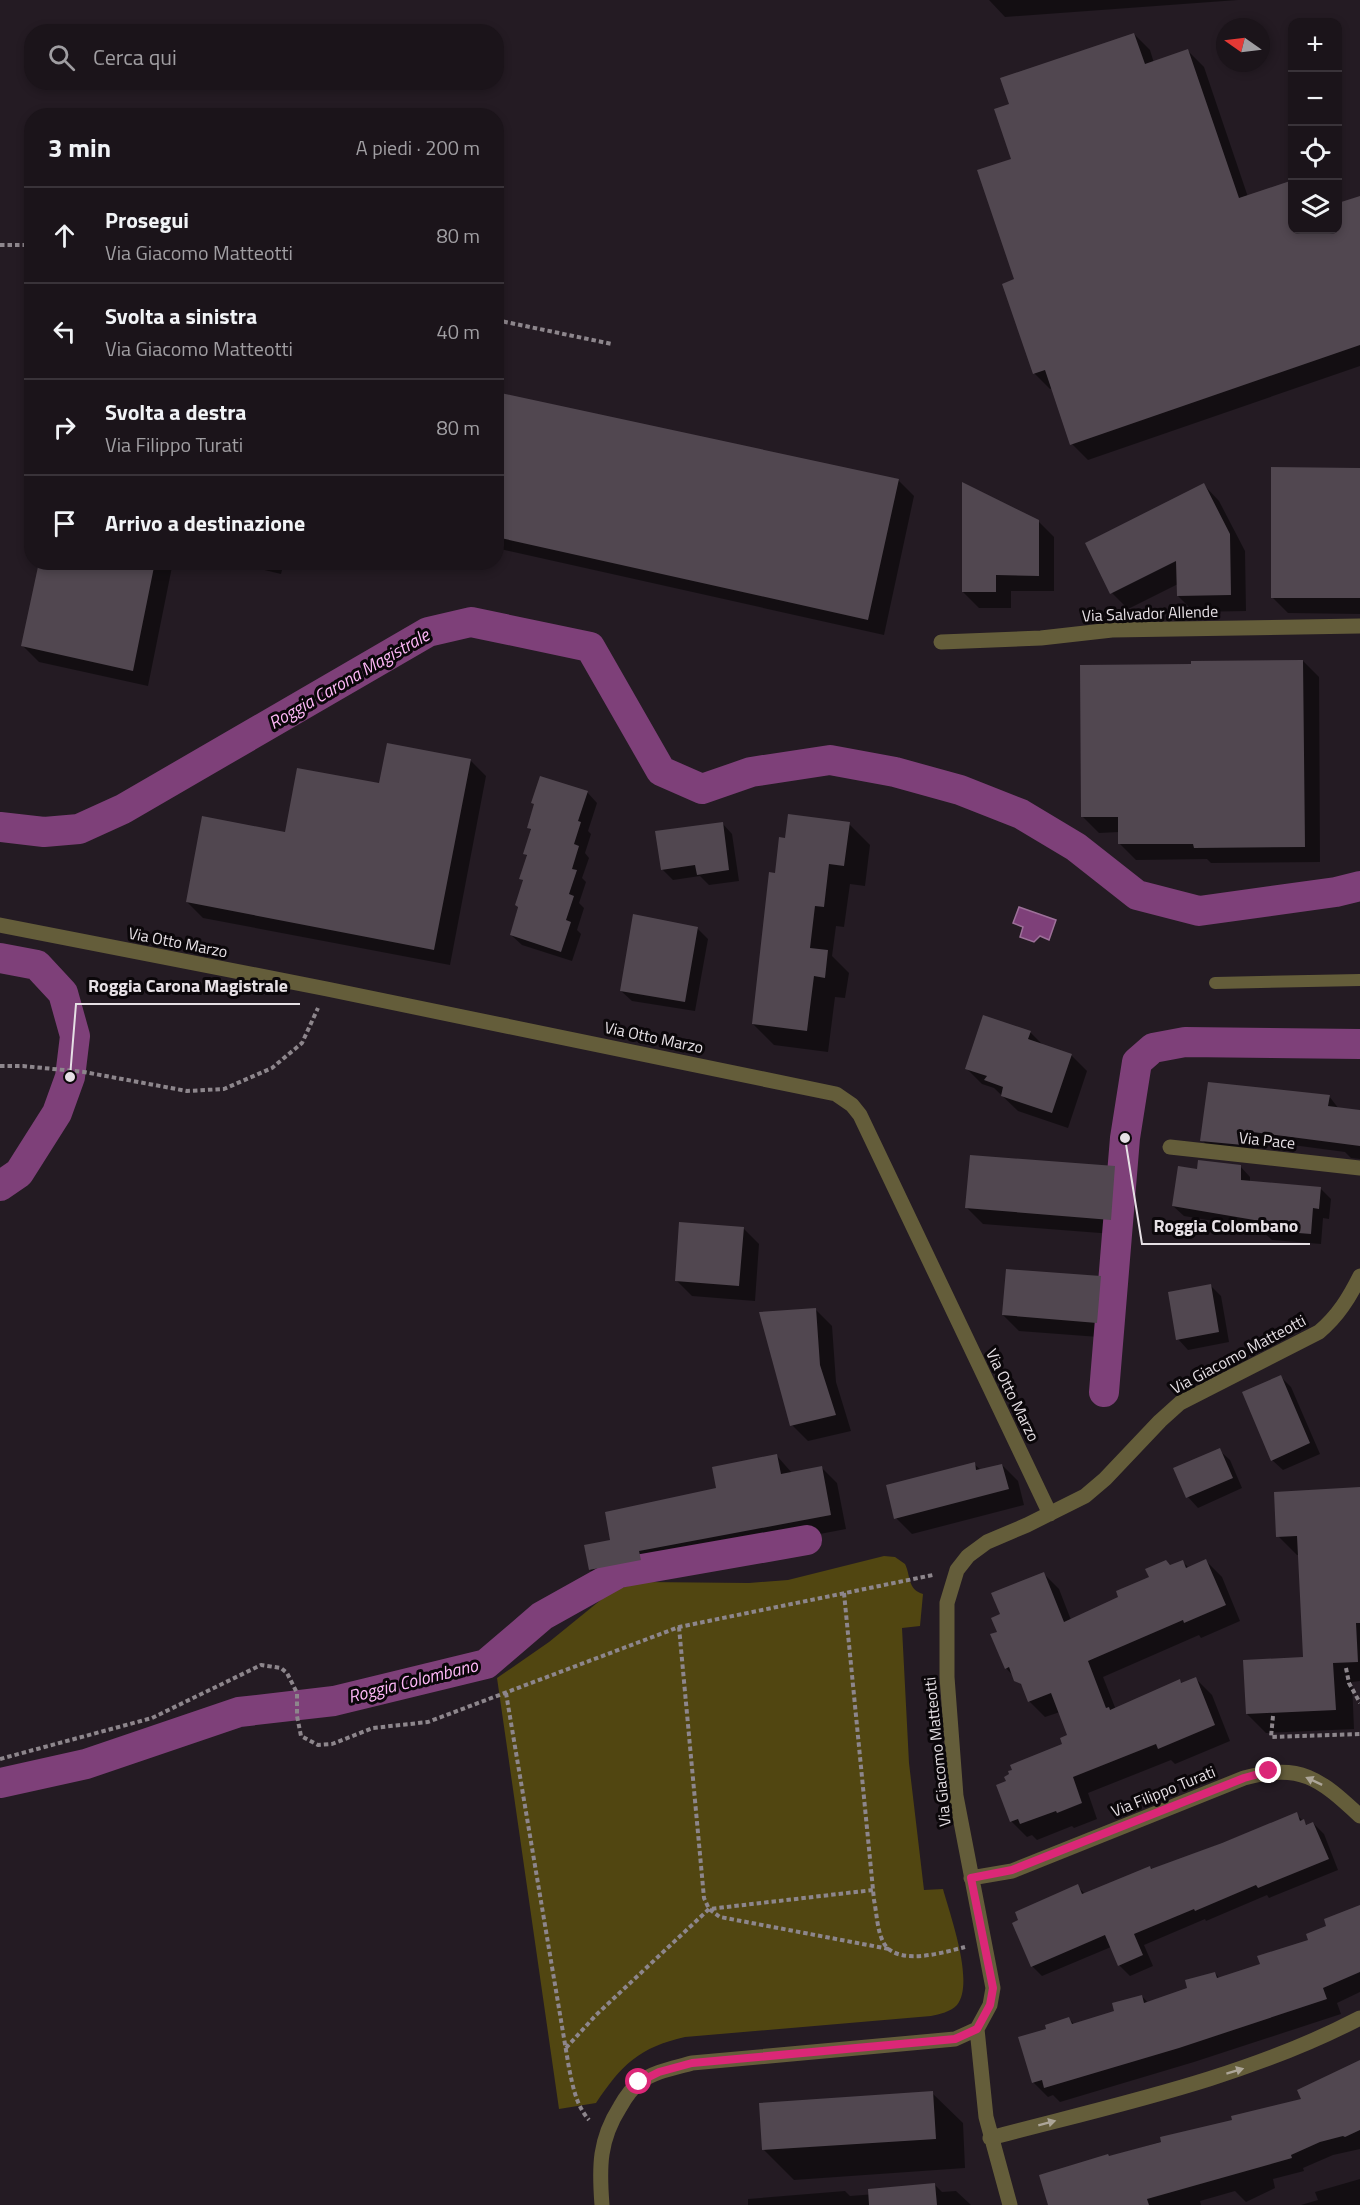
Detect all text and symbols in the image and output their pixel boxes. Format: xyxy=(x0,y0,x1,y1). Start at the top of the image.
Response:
north arrow xyxy=(1216,18,1270,72)
map controls xyxy=(1288,18,1342,234)
button: + xyxy=(1288,18,1342,72)
search box xyxy=(24,24,504,90)
text: Cerca qui xyxy=(93,40,177,74)
icon: search xyxy=(45,41,78,74)
button: − xyxy=(1288,72,1342,126)
button: locate xyxy=(1288,126,1342,180)
text: 3 min xyxy=(48,128,111,167)
text: A piedi · 200 m xyxy=(356,132,480,163)
button: layers xyxy=(1288,180,1342,234)
text: Prosegui xyxy=(105,203,189,237)
icon: ahead xyxy=(48,219,81,252)
text: 80 m xyxy=(436,220,480,251)
text: Via Giacomo Matteotti xyxy=(105,237,293,268)
text: Svolta a sinistra xyxy=(105,299,257,333)
icon: left xyxy=(48,315,81,348)
text: 40 m xyxy=(436,316,480,347)
text: Via Giacomo Matteotti xyxy=(105,333,293,364)
text: Svolta a destra xyxy=(105,395,247,429)
icon: right xyxy=(48,411,81,444)
text: 80 m xyxy=(436,412,480,443)
text: Via Filippo Turati xyxy=(105,429,243,460)
text: Arrivo a destinazione xyxy=(105,506,305,540)
icon: arrive xyxy=(48,507,81,540)
street label: Via Salvador Allende xyxy=(1081,599,1219,627)
water label: Roggia Carona Magistrale xyxy=(263,621,436,736)
street label: Via Otto Marzo xyxy=(126,921,230,963)
callout: Roggia Carona Magistrale xyxy=(76,968,300,1004)
text: Roggia Carona Magistrale xyxy=(88,972,288,999)
street label: Via Otto Marzo xyxy=(602,1015,706,1059)
street label: Via Pace xyxy=(1238,1125,1296,1155)
callout: Roggia Colombano xyxy=(1142,1208,1310,1244)
text: Roggia Colombano xyxy=(1154,1212,1298,1239)
street label: Via Giacomo Matteotti xyxy=(1166,1308,1310,1400)
street label: Via Otto Marzo xyxy=(980,1344,1046,1446)
water label: Roggia Colombano xyxy=(345,1651,482,1710)
street label: Via Giacomo Matteotti xyxy=(917,1676,957,1828)
route end xyxy=(1255,1757,1281,1783)
street label: Via Filippo Turati xyxy=(1107,1759,1219,1823)
one-way arrow xyxy=(1305,1776,1323,1786)
one-way arrow xyxy=(1226,2066,1244,2075)
route start xyxy=(625,2068,651,2094)
one-way arrow xyxy=(1038,2118,1056,2127)

